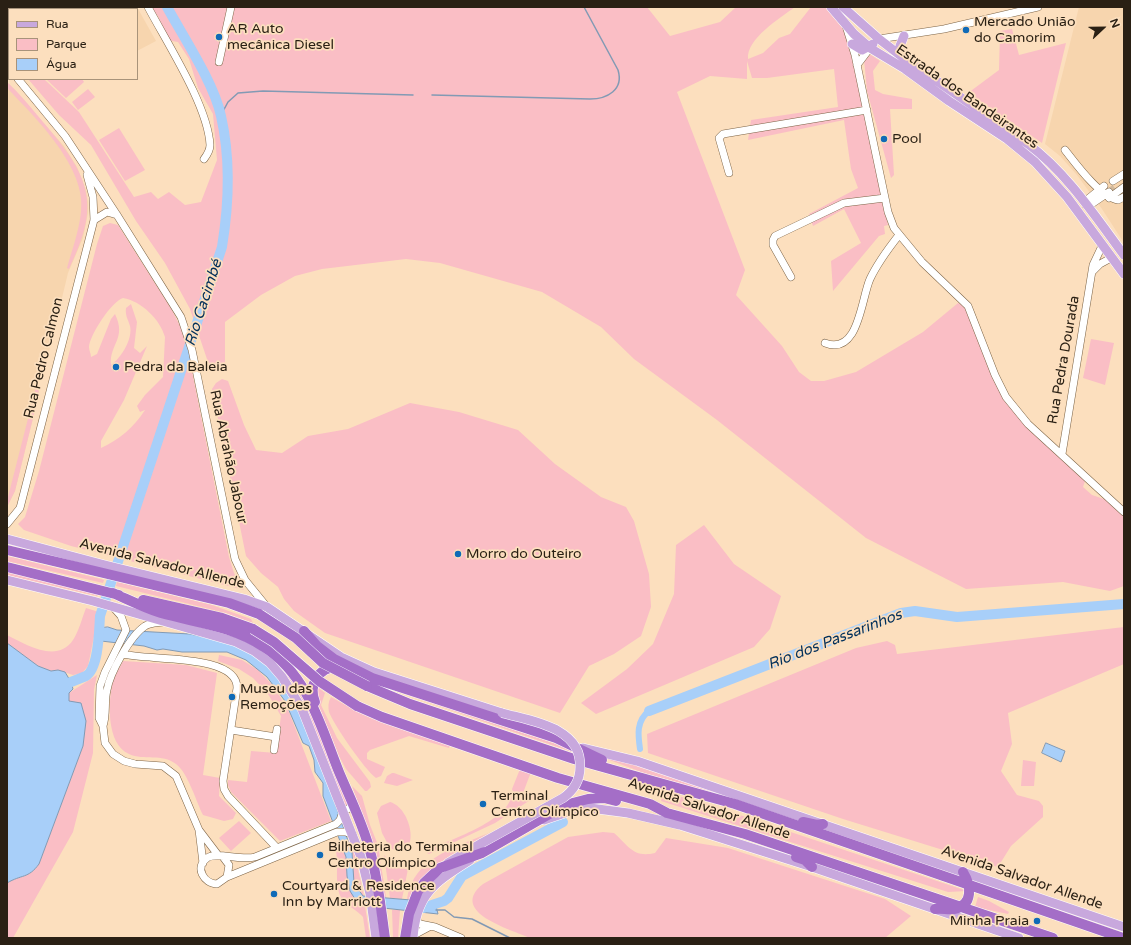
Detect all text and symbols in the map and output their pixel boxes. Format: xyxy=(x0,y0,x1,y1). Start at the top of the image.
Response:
legend xyxy=(8,8,138,80)
north arrow xyxy=(1083,8,1123,48)
place label: Mercado União do Camorim xyxy=(974,14,1075,46)
text: Rua xyxy=(46,17,69,31)
text: N xyxy=(1107,17,1122,30)
place label: AR Auto mecânica Diesel xyxy=(227,21,334,54)
marker: Mercado União do Camorim xyxy=(961,25,971,35)
marker: AR Auto mecânica Diesel xyxy=(214,32,224,42)
text: Parque xyxy=(46,37,87,51)
street label: Estrada dos Bandeirantes xyxy=(893,41,1041,153)
text: Água xyxy=(46,57,76,71)
place label: Pool xyxy=(892,131,922,147)
marker: Pool xyxy=(879,134,889,144)
water label: Rio Cacimbé xyxy=(182,258,226,348)
street label: Rua Pedra Dourada xyxy=(1044,294,1084,426)
street label: Rua Pedro Calmon xyxy=(21,296,67,420)
place label: Pedra da Baleia xyxy=(124,359,228,375)
marker: Pedra da Baleia xyxy=(111,362,121,372)
street label: Rua Abrahão Jabour xyxy=(206,388,250,526)
street label: Avenida Salvador Allende xyxy=(78,535,246,593)
place label: Morro do Outeiro xyxy=(466,546,582,562)
marker: Morro do Outeiro xyxy=(453,549,463,559)
water label: Rio dos Passarinhos xyxy=(765,606,905,674)
place label: Museu das Remoções xyxy=(240,681,312,714)
marker: Museu das Remoções xyxy=(227,692,237,702)
street label: Avenida Salvador Allende xyxy=(626,775,792,843)
place label: Terminal Centro Olímpico xyxy=(491,788,599,820)
marker: Terminal Centro Olímpico xyxy=(478,799,488,809)
place label: Bilheteria do Terminal Centro Olímpico xyxy=(328,839,473,872)
street label: Avenida Salvador Allende xyxy=(939,842,1105,914)
marker: Bilheteria do Terminal Centro Olímpico xyxy=(315,850,325,860)
place label: Courtyard & Residence Inn by Marriott xyxy=(282,878,435,910)
marker: Courtyard & Residence Inn by Marriott xyxy=(269,889,279,899)
place label: Minha Praia xyxy=(950,913,1029,929)
marker: Minha Praia xyxy=(1032,916,1042,926)

